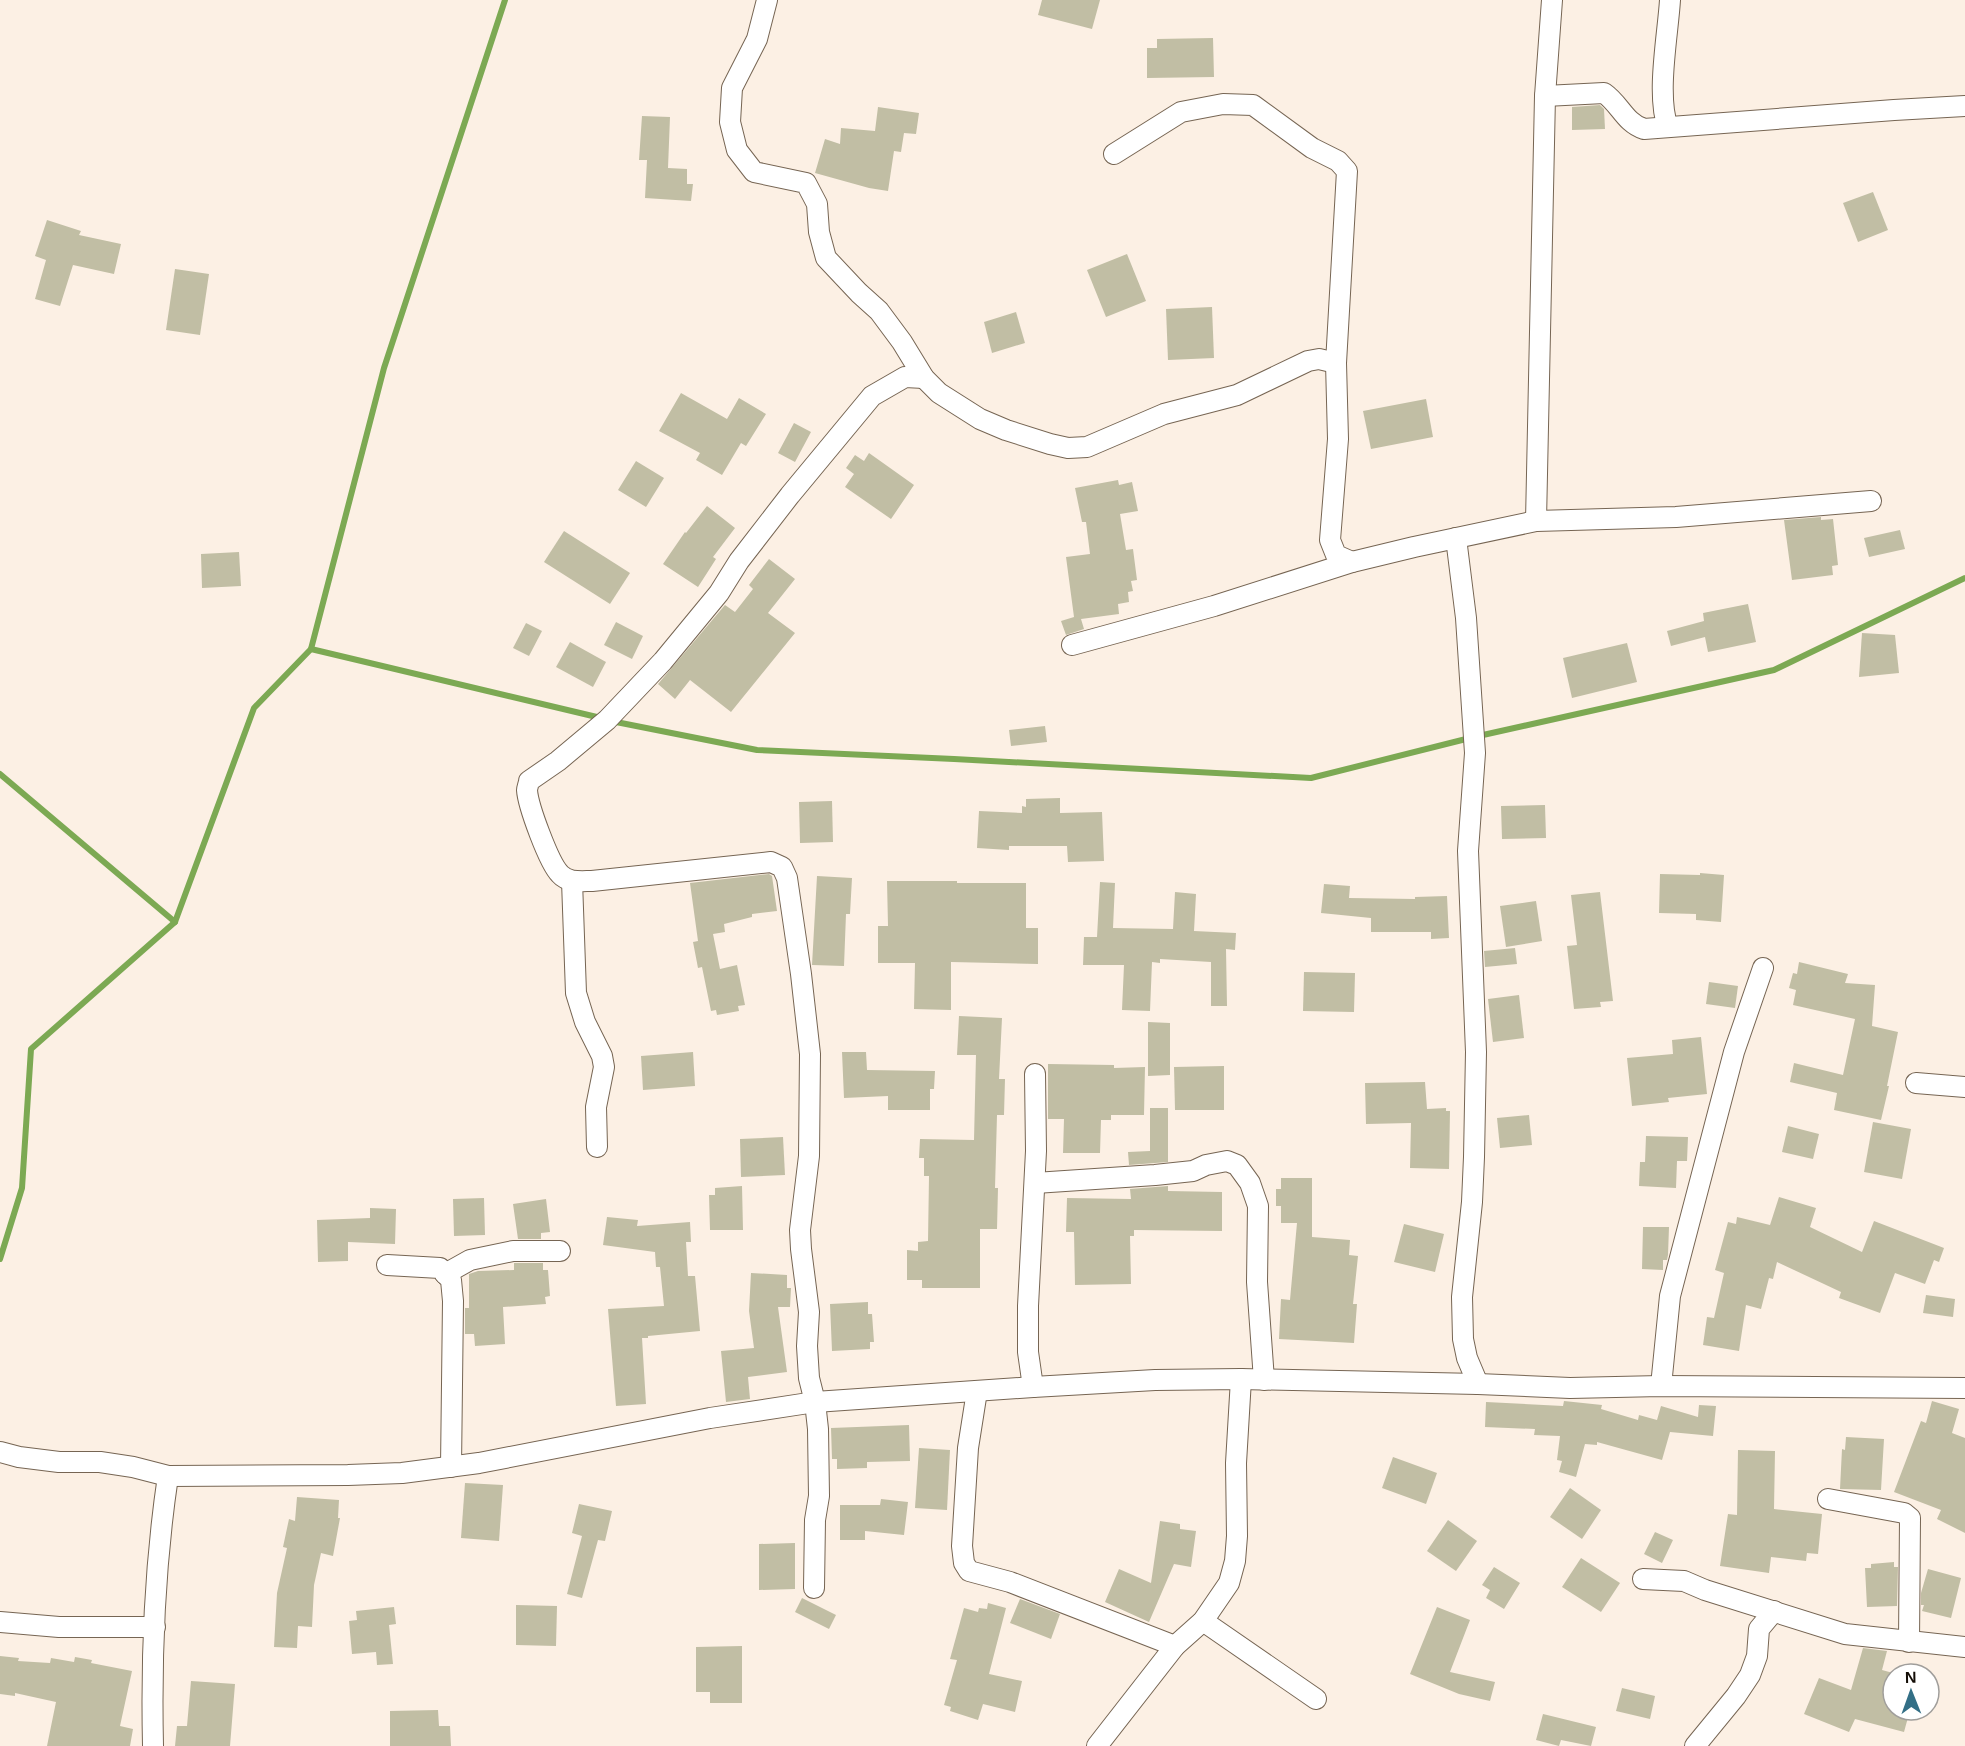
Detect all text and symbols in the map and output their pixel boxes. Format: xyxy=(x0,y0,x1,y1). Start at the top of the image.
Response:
north arrow xyxy=(1881,1662,1941,1722)
text: N xyxy=(1905,1669,1917,1686)

